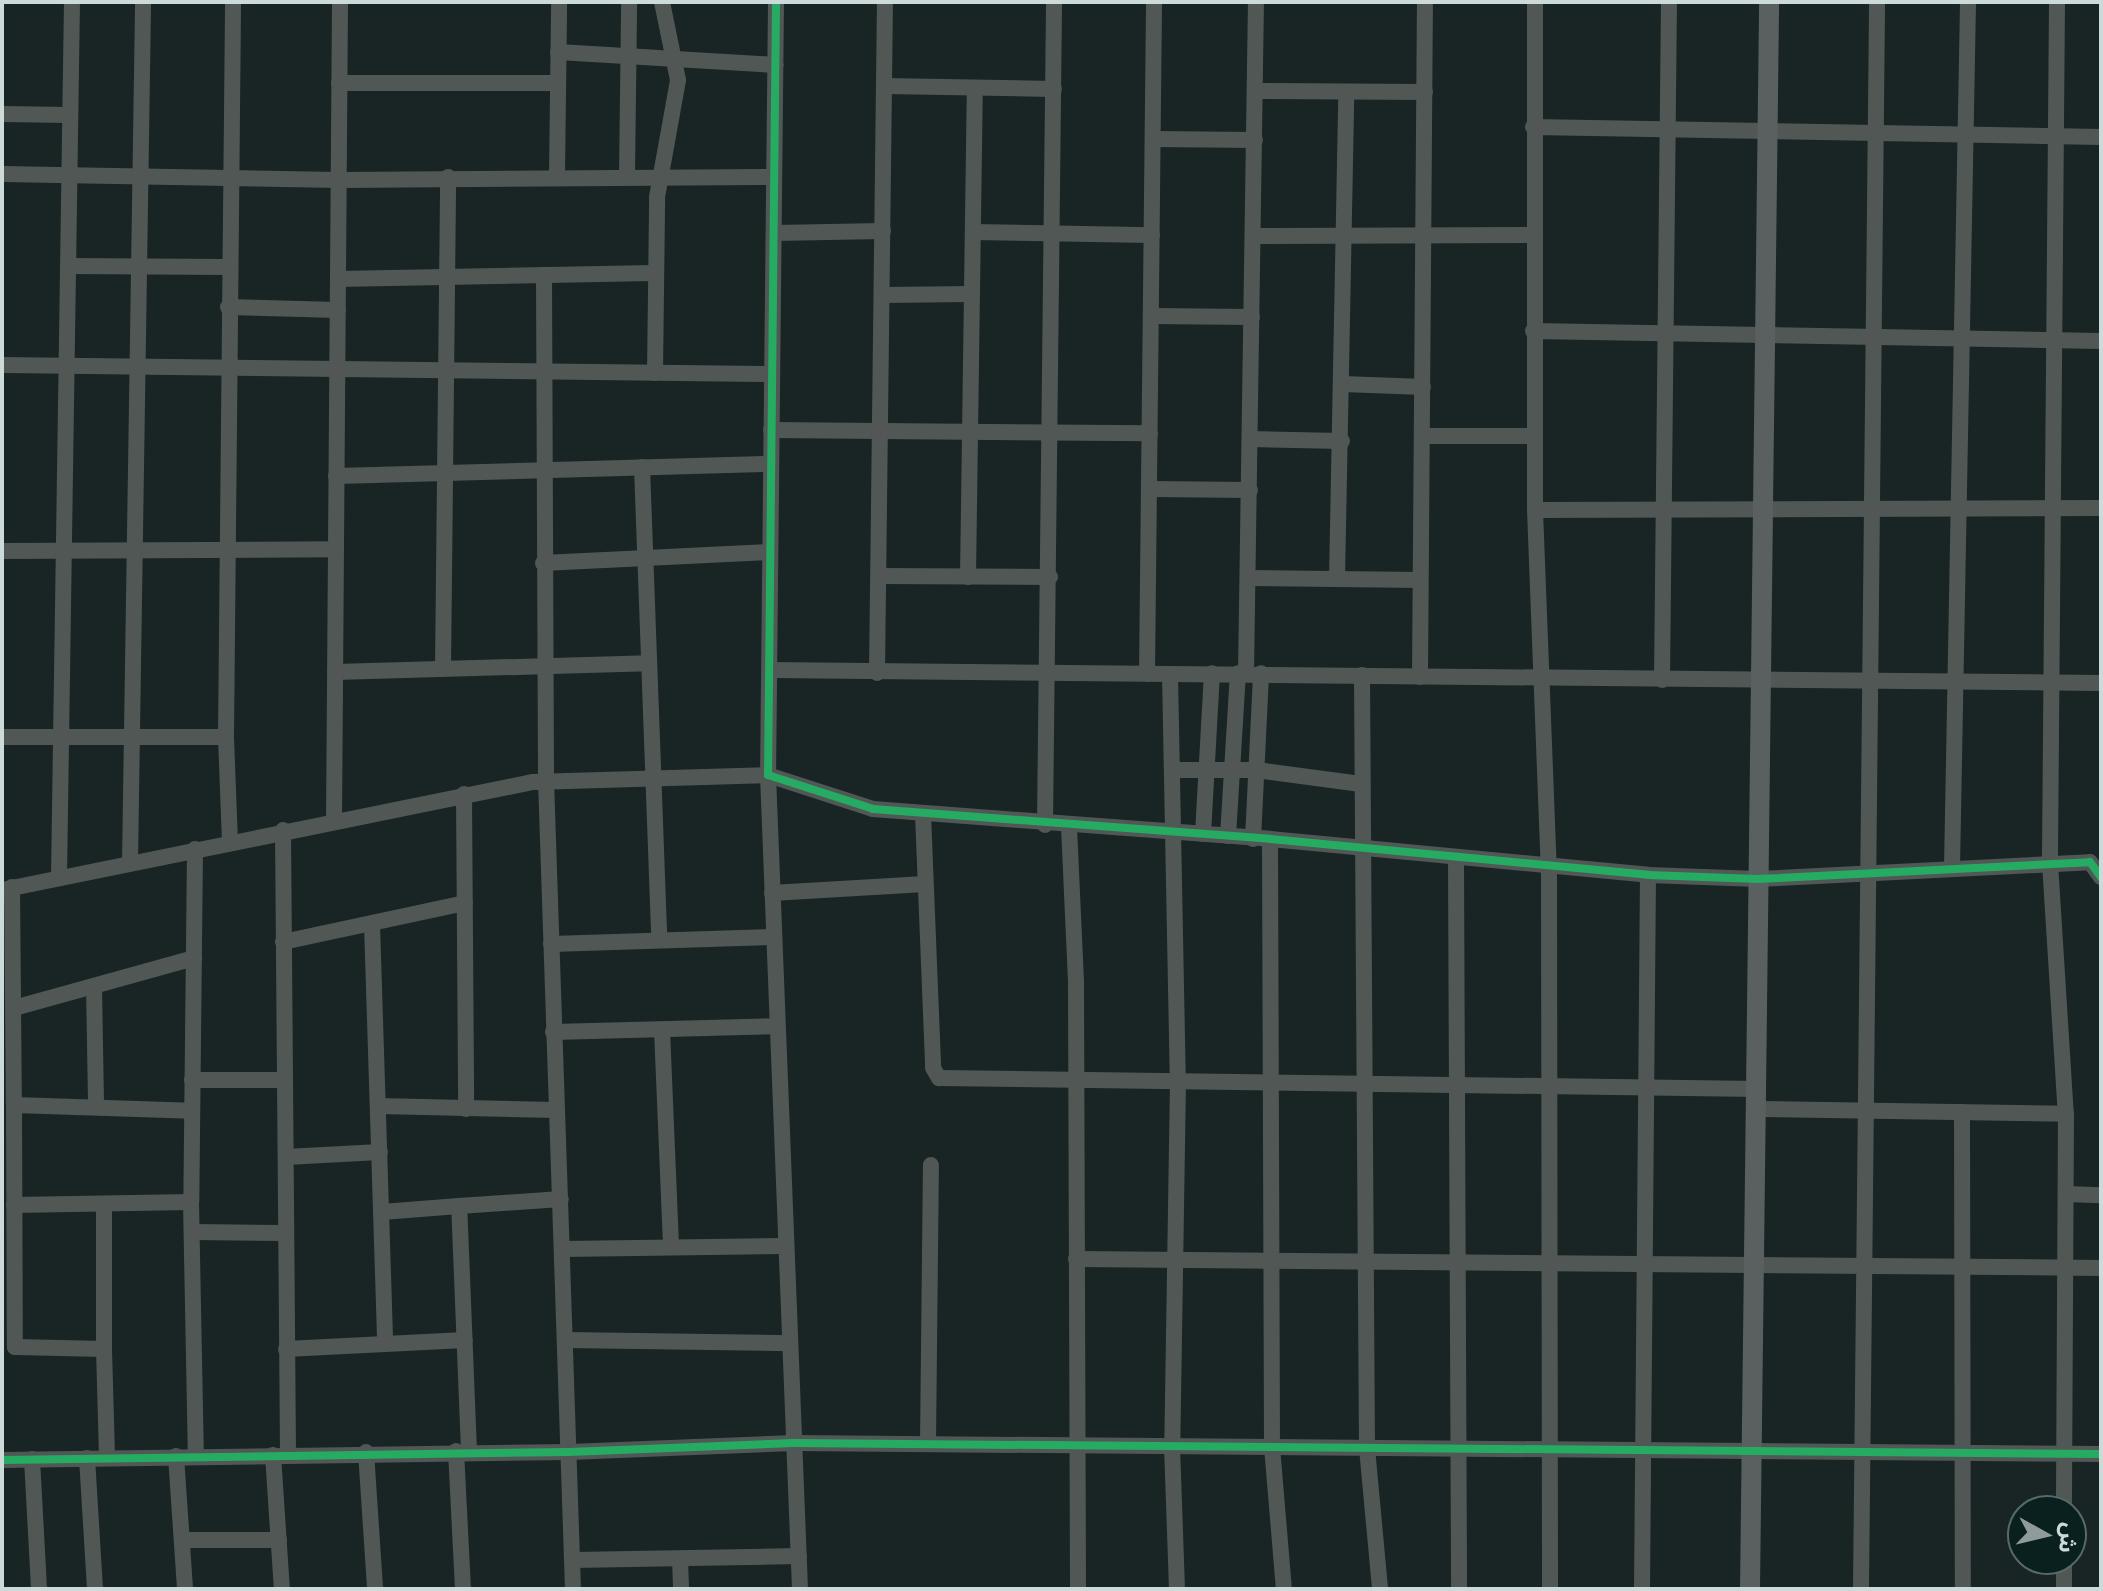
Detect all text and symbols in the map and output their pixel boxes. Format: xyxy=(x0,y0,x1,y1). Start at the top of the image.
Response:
north arrow xyxy=(2007,1495,2087,1575)
text: ش xyxy=(2051,1521,2087,1555)

